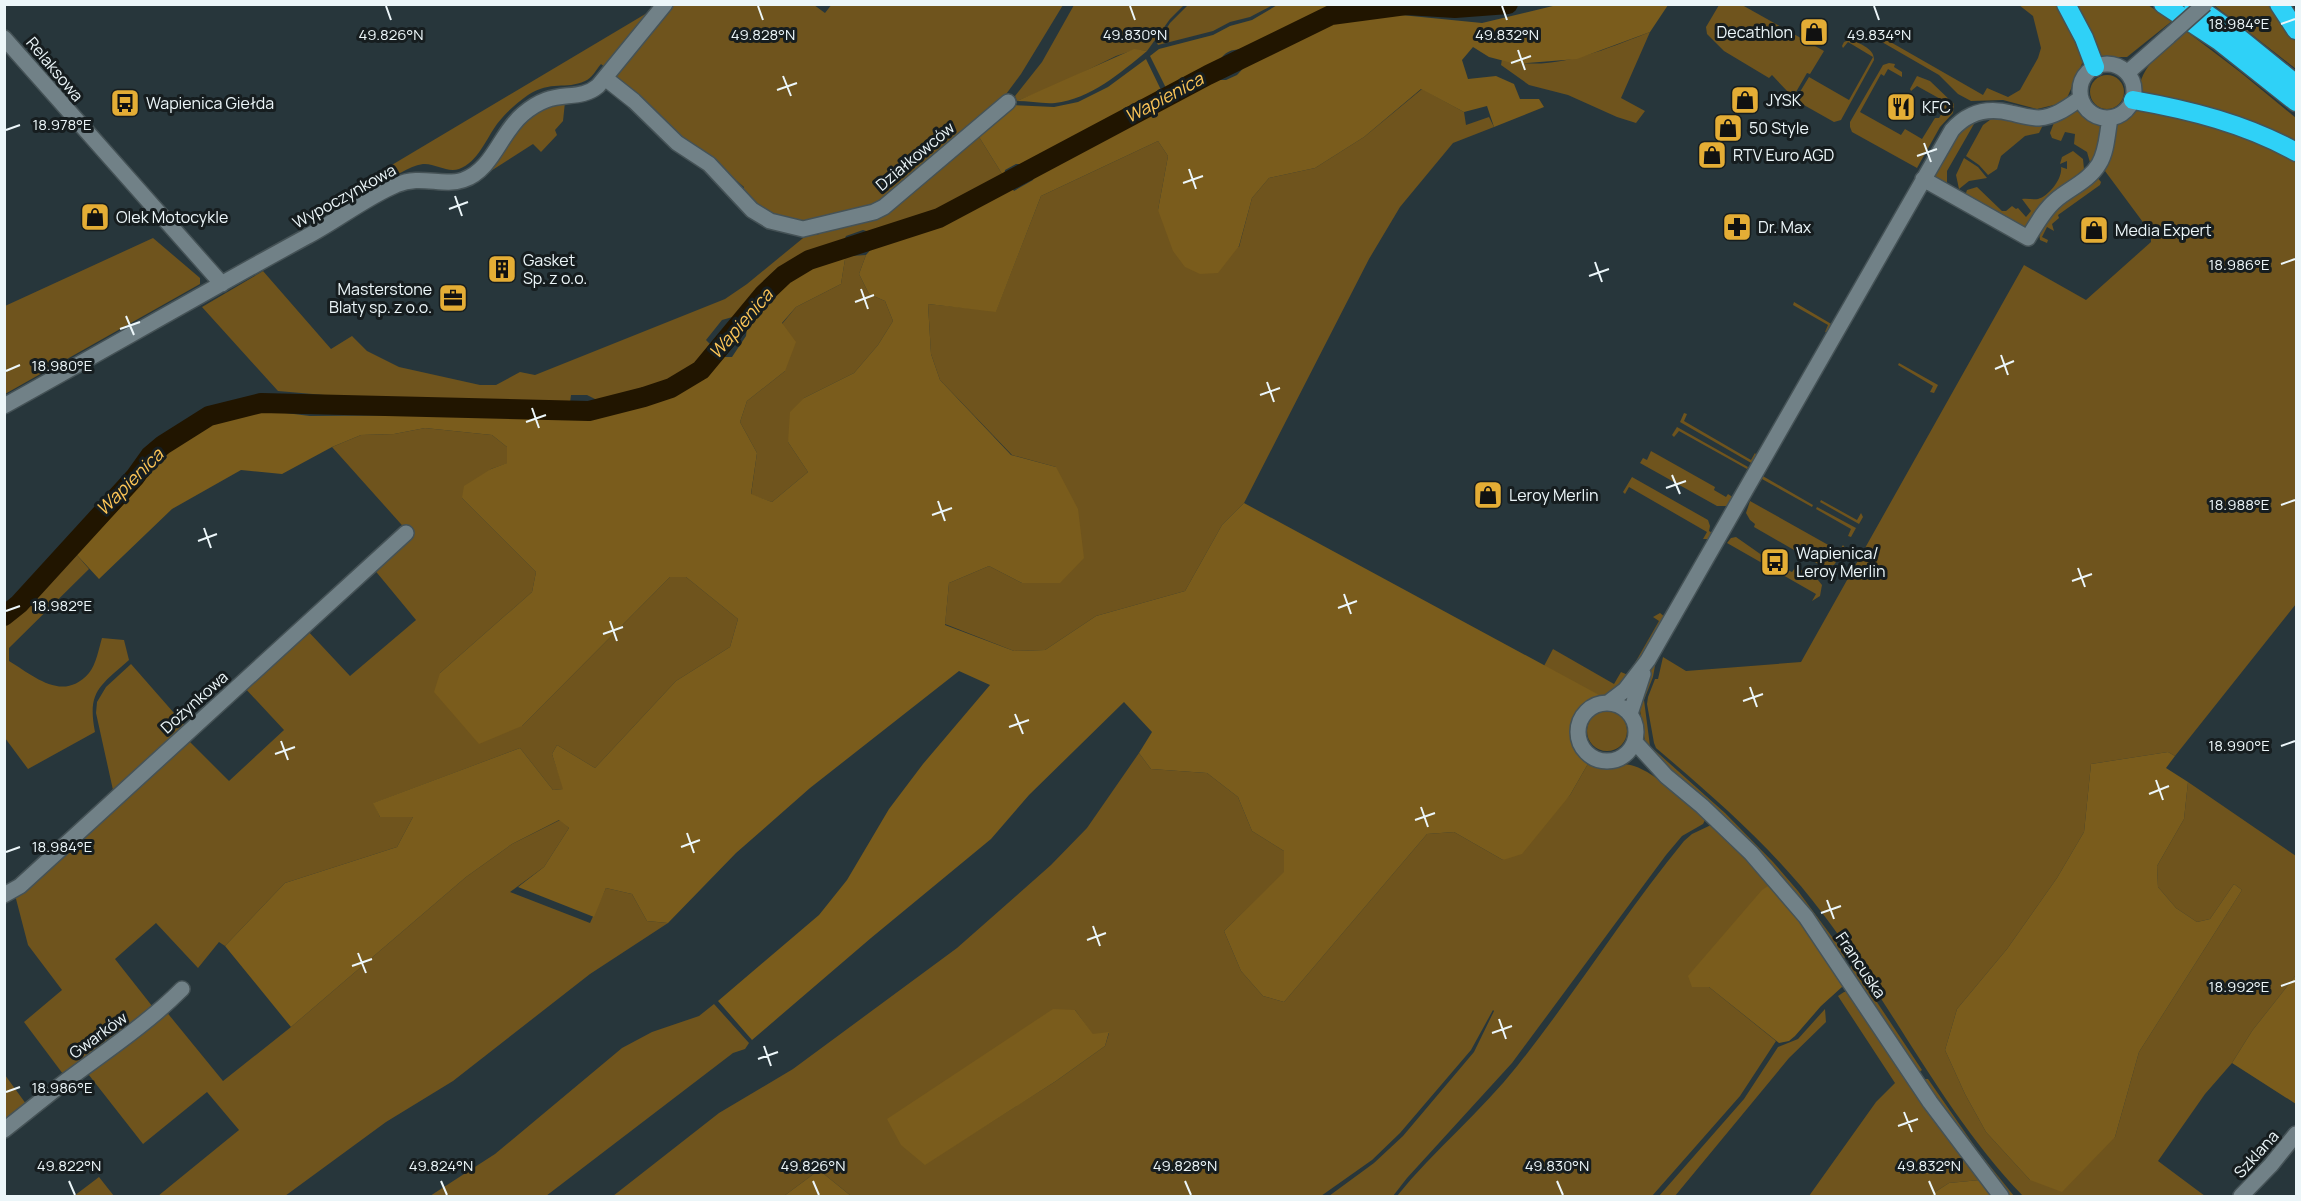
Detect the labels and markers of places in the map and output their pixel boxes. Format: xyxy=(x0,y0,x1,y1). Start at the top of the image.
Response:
shop icon: Decathlon xyxy=(1798,16,1830,48)
place label: Decathlon xyxy=(1717,21,1793,43)
shop icon: JYSK xyxy=(1729,84,1761,116)
bus stop icon: Wapienica Giełda xyxy=(109,87,141,119)
place label: JYSK xyxy=(1766,89,1802,111)
restaurant icon: KFC xyxy=(1885,91,1917,123)
place label: Wapienica Giełda xyxy=(146,92,274,114)
place label: KFC xyxy=(1922,96,1951,118)
shop icon: 50 Style xyxy=(1712,112,1744,144)
place label: 50 Style xyxy=(1749,117,1809,139)
shop icon: RTV Euro AGD xyxy=(1696,139,1728,171)
place label: RTV Euro AGD xyxy=(1733,144,1834,166)
shop icon: Olek Motocykle xyxy=(79,201,111,233)
place label: Olek Motocykle xyxy=(116,206,228,228)
pharmacy icon: Dr. Max xyxy=(1721,211,1753,243)
shop icon: Media Expert xyxy=(2078,214,2110,246)
place label: Dr. Max xyxy=(1758,216,1812,238)
place label: Media Expert xyxy=(2115,219,2212,241)
place label: Gasket Sp. z o.o. xyxy=(523,249,587,289)
building icon: Gasket Sp. z o.o. xyxy=(486,253,518,285)
place label: Masterstone Blaty sp. z o.o. xyxy=(329,278,432,318)
office icon: Masterstone Blaty sp. z o.o. xyxy=(437,282,469,314)
shop icon: Leroy Merlin xyxy=(1472,479,1504,511)
place label: Leroy Merlin xyxy=(1509,484,1598,506)
place label: Wapienica/ Leroy Merlin xyxy=(1796,542,1885,582)
bus stop icon: Wapienica/ Leroy Merlin xyxy=(1759,546,1791,578)

